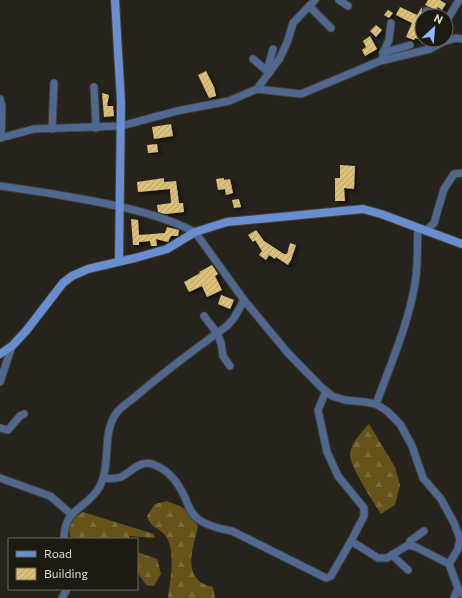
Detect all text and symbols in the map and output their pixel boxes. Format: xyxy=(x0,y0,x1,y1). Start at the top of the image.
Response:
north arrow xyxy=(414,8,454,48)
text: N xyxy=(432,11,445,26)
legend xyxy=(8,538,138,590)
text: Road xyxy=(44,546,72,560)
text: Building xyxy=(44,566,88,580)

